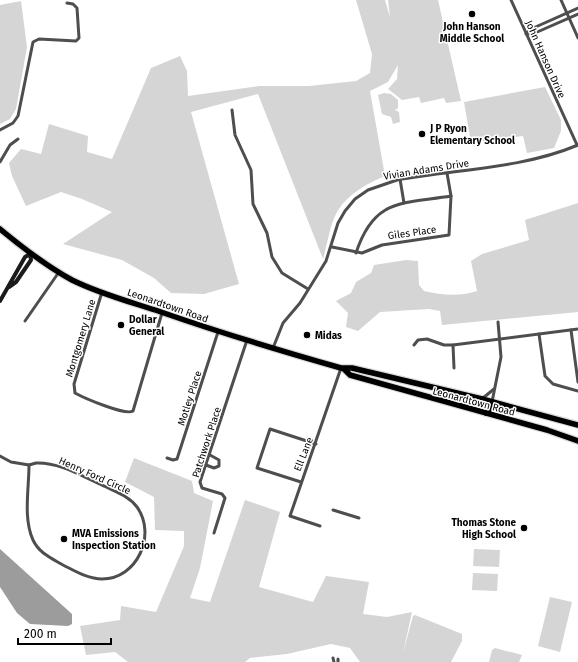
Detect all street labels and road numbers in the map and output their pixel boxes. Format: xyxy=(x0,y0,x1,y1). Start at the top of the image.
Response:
street label: John Hanson Drive xyxy=(523,19,568,100)
street label: Vivian Adams Drive xyxy=(382,157,470,183)
street label: Giles Place xyxy=(387,224,437,242)
street label: Leonardtown Road xyxy=(126,286,210,325)
street label: Montgomery Lane xyxy=(63,298,99,379)
street label: Motley Place xyxy=(175,369,204,427)
street label: Leonardtown Road xyxy=(431,385,516,419)
street label: Patchwork Place xyxy=(190,406,224,479)
street label: Ell Lane xyxy=(292,436,316,473)
street label: Henry Ford Circle xyxy=(57,455,132,497)

